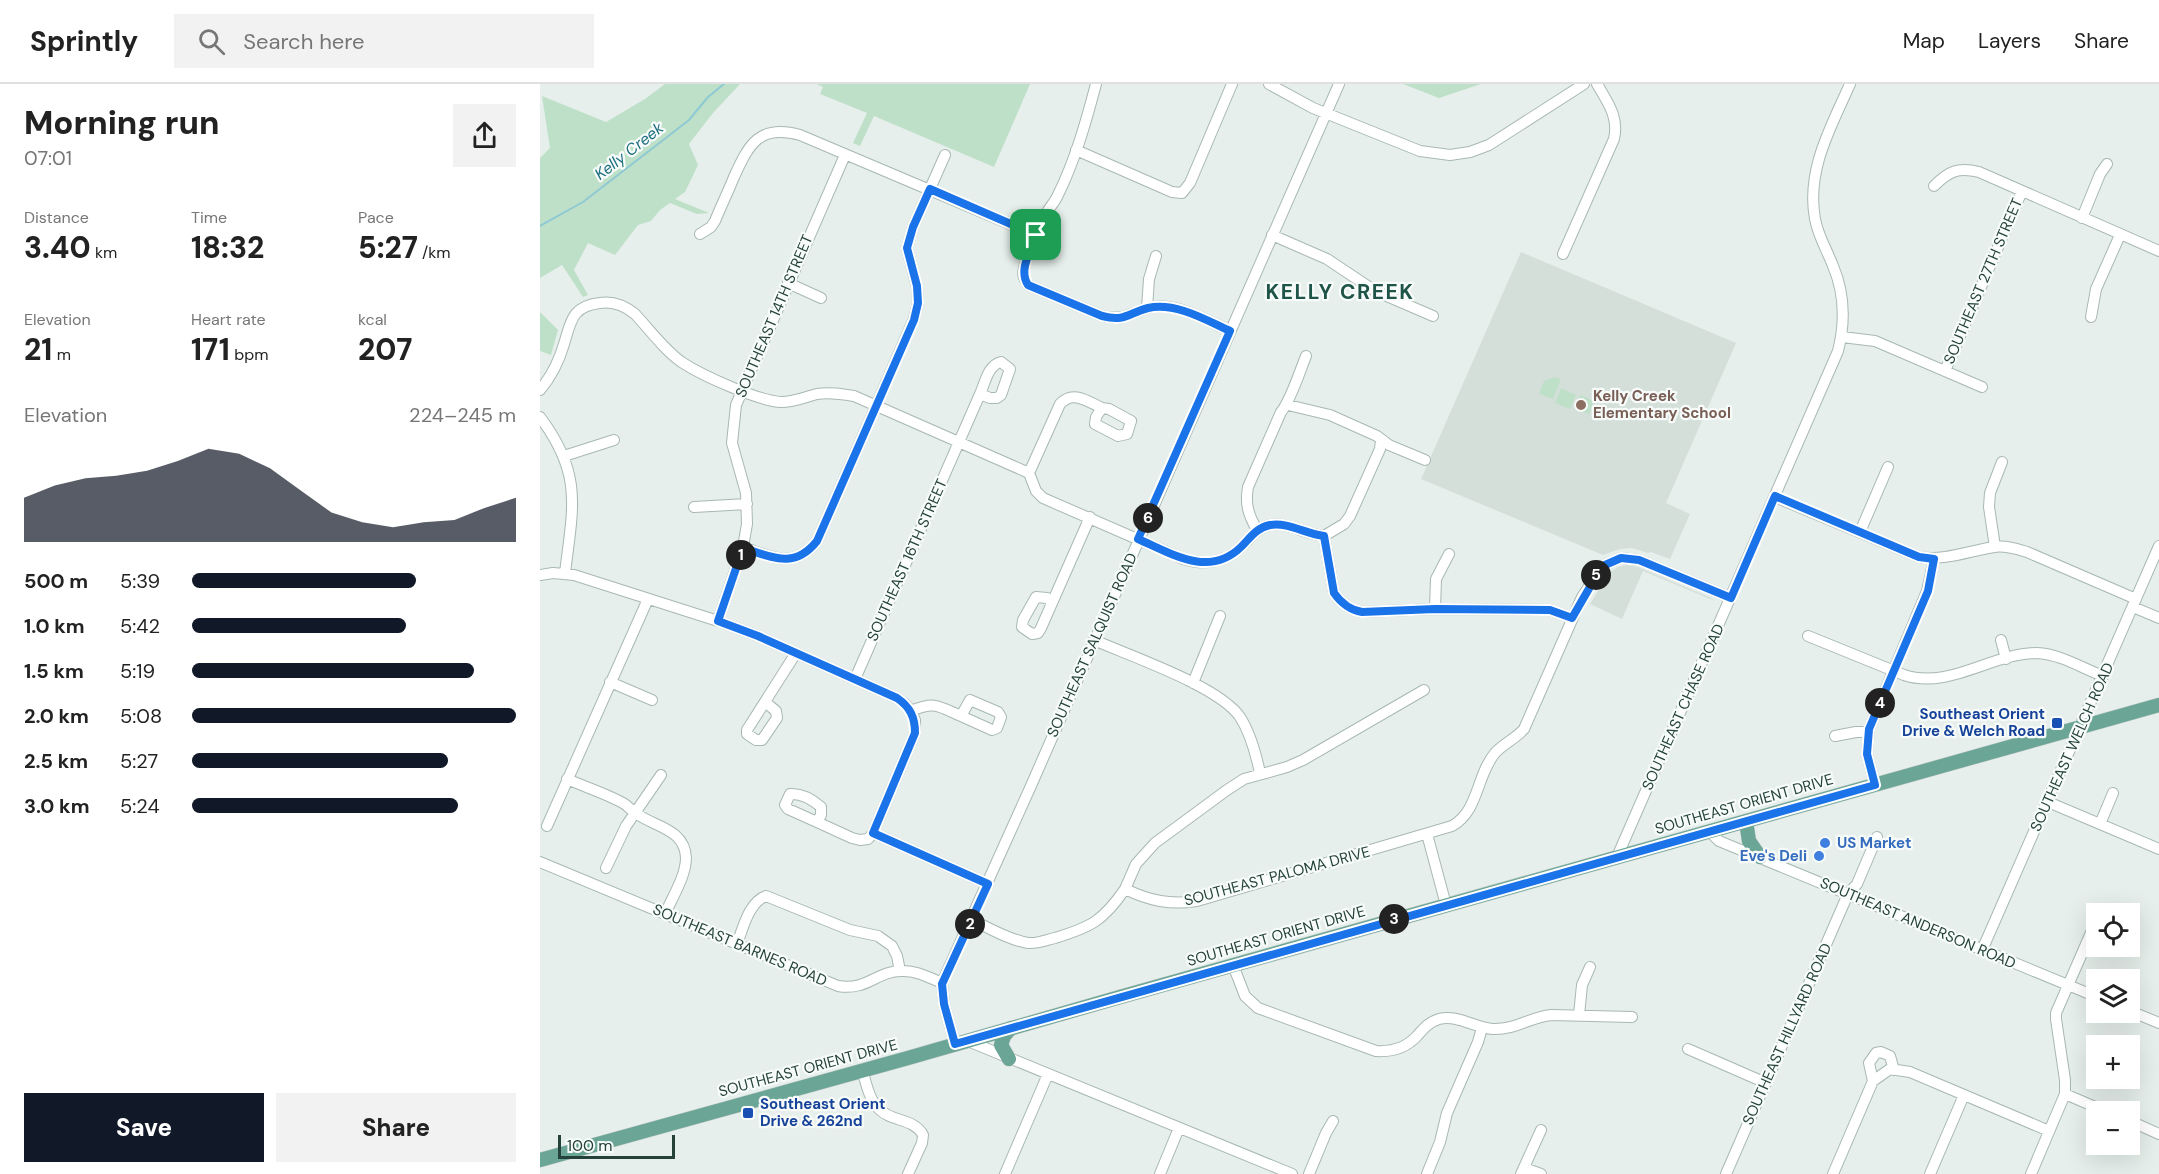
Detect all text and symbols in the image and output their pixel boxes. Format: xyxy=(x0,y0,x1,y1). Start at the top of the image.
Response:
search box xyxy=(174,14,594,68)
text: Sprintly xyxy=(30,23,138,60)
icon: search xyxy=(195,25,228,58)
text: Search here xyxy=(243,27,365,56)
text: Map xyxy=(1903,27,1945,55)
text: Layers xyxy=(1978,27,2041,55)
text: Share xyxy=(2074,27,2129,55)
text: Morning run xyxy=(24,101,219,144)
button: share xyxy=(453,104,516,167)
water label: Kelly Creek xyxy=(590,117,668,185)
text: 07:01 xyxy=(24,145,72,171)
street label: SOUTHEAST 27TH STREET xyxy=(1939,195,2027,367)
text: Distance xyxy=(24,207,89,228)
text: Time xyxy=(191,207,227,228)
text: Pace xyxy=(358,207,394,228)
pin xyxy=(1010,209,1061,260)
icon: arrive xyxy=(1019,218,1052,251)
text: 3.40 xyxy=(24,228,91,267)
text: 18:32 xyxy=(191,228,264,267)
text: 5:27 xyxy=(358,228,418,267)
street label: SOUTHEAST 14TH STREET xyxy=(731,232,817,400)
text: km xyxy=(91,242,117,263)
text: /km xyxy=(418,242,451,263)
district label: KELLY CREEK xyxy=(1265,278,1415,306)
text: Elevation xyxy=(24,309,91,330)
text: Heart rate xyxy=(191,309,266,330)
text: kcal xyxy=(358,309,387,330)
text: 21 xyxy=(24,330,52,369)
text: 171 xyxy=(191,330,230,369)
text: 207 xyxy=(358,330,412,369)
text: m xyxy=(52,344,71,365)
text: bpm xyxy=(230,344,268,365)
place label: Kelly Creek Elementary School xyxy=(1593,386,1731,423)
marker: Kelly Creek Elementary School xyxy=(1574,398,1588,412)
text: Elevation xyxy=(24,402,107,428)
text: 224–245 m xyxy=(409,402,516,428)
street label: SOUTHEAST 16TH STREET xyxy=(862,476,952,644)
pin: 6 xyxy=(1133,503,1163,533)
text: 6 xyxy=(1143,507,1153,528)
pin: 1 xyxy=(726,540,756,570)
text: 1 xyxy=(738,544,744,565)
street label: SOUTHEAST SALQUIST ROAD xyxy=(1042,550,1142,740)
pin: 5 xyxy=(1581,560,1611,590)
text: 5 xyxy=(1591,564,1601,585)
text: 500 m xyxy=(24,568,88,594)
text: 5:39 xyxy=(120,568,160,594)
text: 1.0 km xyxy=(24,613,85,639)
text: 5:42 xyxy=(120,613,160,639)
street label: SOUTHEAST CHASE ROAD xyxy=(1637,621,1729,793)
text: 1.5 km xyxy=(24,658,84,684)
text: 5:19 xyxy=(120,658,155,684)
street label: SOUTHEAST WELCH ROAD xyxy=(2026,659,2118,835)
pin: 4 xyxy=(1865,688,1895,718)
text: 4 xyxy=(1875,692,1885,713)
text: 2.0 km xyxy=(24,703,89,729)
text: 5:08 xyxy=(120,703,162,729)
place label: Southeast Orient Drive & Welch Road xyxy=(1902,704,2045,741)
marker: Southeast Orient Drive & Welch Road xyxy=(2050,716,2064,730)
text: 2.5 km xyxy=(24,748,88,774)
text: 5:27 xyxy=(120,748,158,774)
street label: SOUTHEAST ORIENT DRIVE xyxy=(1653,769,1835,839)
text: 3.0 km xyxy=(24,793,89,819)
text: 5:24 xyxy=(120,793,160,819)
place label: US Market xyxy=(1837,833,1912,853)
marker: US Market xyxy=(1818,836,1832,850)
street label: SOUTHEAST PALOMA DRIVE xyxy=(1182,842,1372,910)
place label: Eve's Deli xyxy=(1740,846,1807,866)
marker: Eve's Deli xyxy=(1812,849,1826,863)
street label: SOUTHEAST ANDERSON ROAD xyxy=(1817,873,2019,973)
street label: SOUTHEAST BARNES ROAD xyxy=(650,899,830,991)
street label: SOUTHEAST ORIENT DRIVE xyxy=(1185,901,1367,971)
map controls xyxy=(2086,903,2140,1155)
button: locate xyxy=(2086,903,2140,957)
pin: 3 xyxy=(1379,904,1409,934)
text: 3 xyxy=(1389,908,1399,929)
pin: 2 xyxy=(955,909,985,939)
text: 2 xyxy=(965,913,975,934)
street label: SOUTHEAST HILLYARD ROAD xyxy=(1738,940,1836,1128)
button: layers xyxy=(2086,969,2140,1023)
street label: SOUTHEAST ORIENT DRIVE xyxy=(716,1034,900,1102)
button: + xyxy=(2086,1035,2140,1089)
button: Save xyxy=(24,1093,264,1162)
button: Share xyxy=(276,1093,516,1162)
place label: Southeast Orient Drive & 262nd xyxy=(760,1094,886,1131)
button: − xyxy=(2086,1101,2140,1155)
marker: Southeast Orient Drive & 262nd xyxy=(741,1106,755,1120)
scale bar xyxy=(558,1132,675,1160)
text: 100 m xyxy=(567,1135,612,1156)

